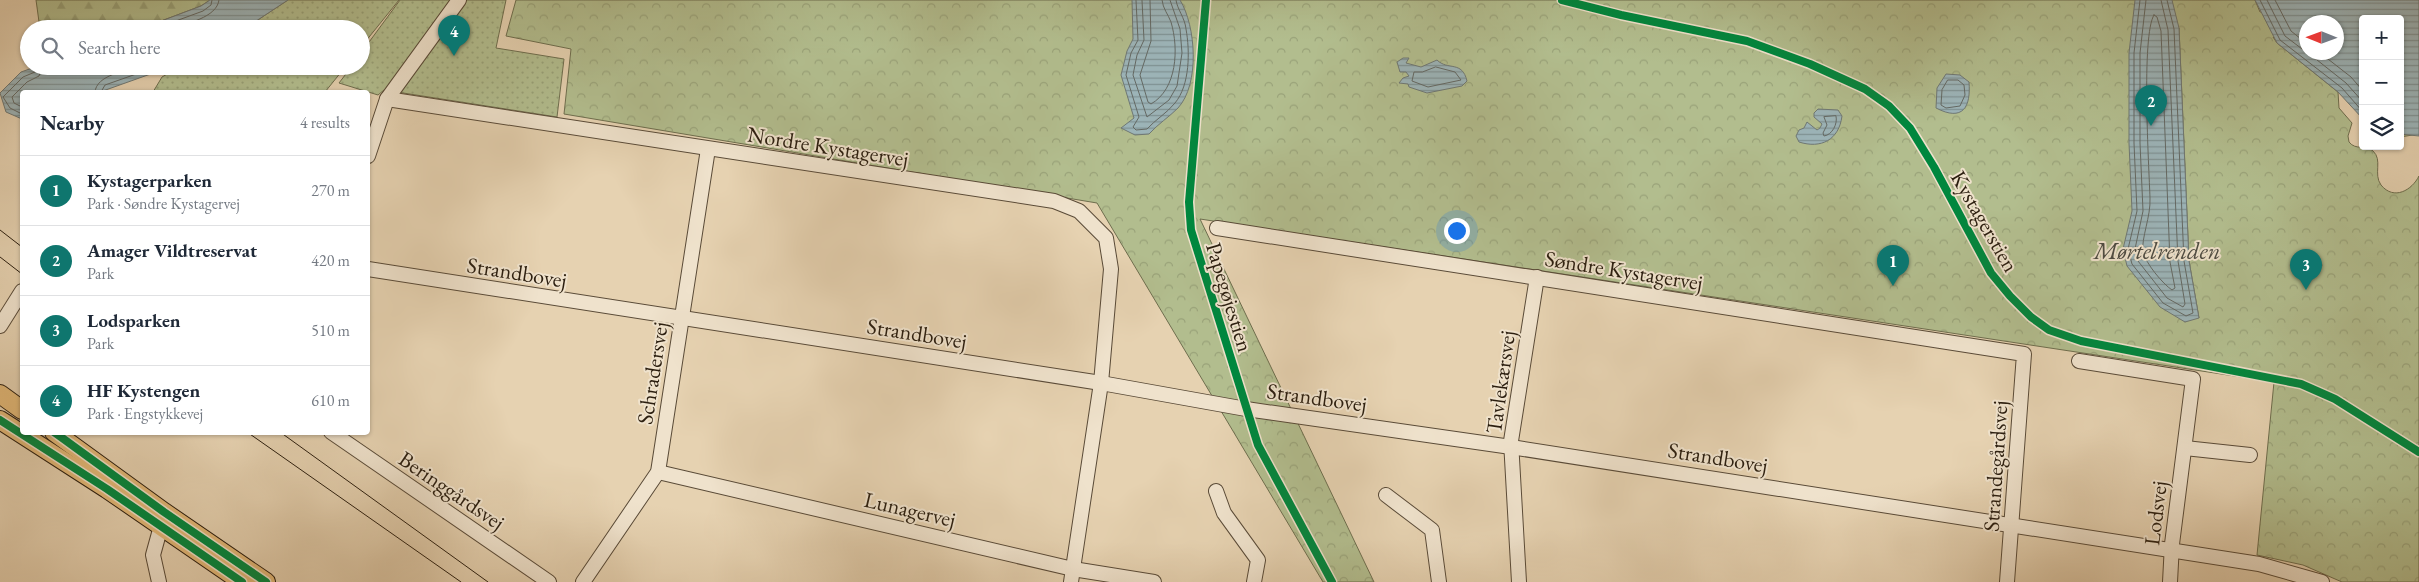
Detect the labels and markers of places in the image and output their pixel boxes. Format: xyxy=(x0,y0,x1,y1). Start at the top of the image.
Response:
pin: 4 xyxy=(438,15,470,56)
pin: 2 xyxy=(2135,85,2167,126)
pin: 1 xyxy=(1877,245,1909,286)
pin: 3 xyxy=(2290,249,2322,290)

